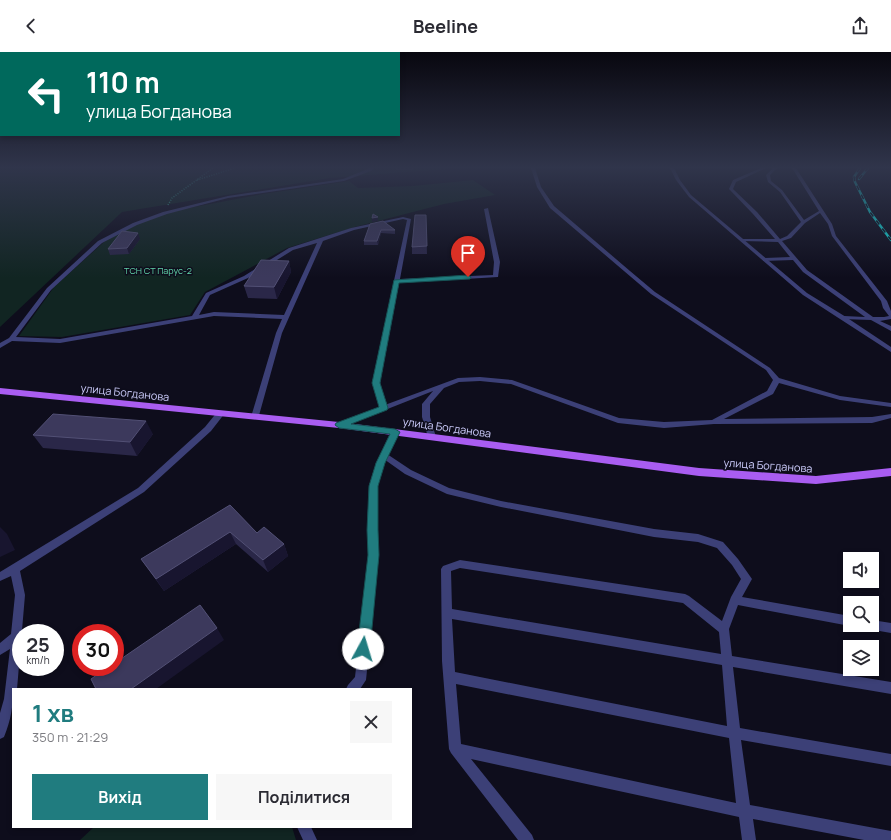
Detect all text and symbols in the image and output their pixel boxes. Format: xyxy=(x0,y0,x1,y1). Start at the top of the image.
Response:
text: Beeline xyxy=(413,14,478,38)
icon: back xyxy=(20,15,42,37)
icon: share xyxy=(849,15,871,37)
text: 110 m xyxy=(86,63,160,101)
icon: left xyxy=(20,68,72,120)
text: улица Богданова xyxy=(86,99,232,123)
pin xyxy=(451,236,485,277)
icon: arrive xyxy=(457,242,479,264)
park label: ТСН СТ Парус-2 xyxy=(124,264,192,277)
street label: улица Богданова xyxy=(80,380,170,404)
street label: улица Богданова xyxy=(402,413,492,441)
street label: улица Богданова xyxy=(723,454,813,476)
map controls xyxy=(843,552,879,676)
button: sound xyxy=(843,552,879,588)
button: search xyxy=(843,596,879,632)
speed limit sign: 30 xyxy=(72,624,124,676)
position arrow xyxy=(342,628,384,670)
text: 25 xyxy=(26,631,50,658)
button: layers xyxy=(843,640,879,676)
text: km/h xyxy=(26,653,50,667)
text: 1 хв xyxy=(32,696,74,729)
button: close xyxy=(350,701,392,743)
text: 350 m · 21:29 xyxy=(32,728,108,746)
button: Вихід xyxy=(32,774,208,820)
button: Поділитися xyxy=(216,774,392,820)

